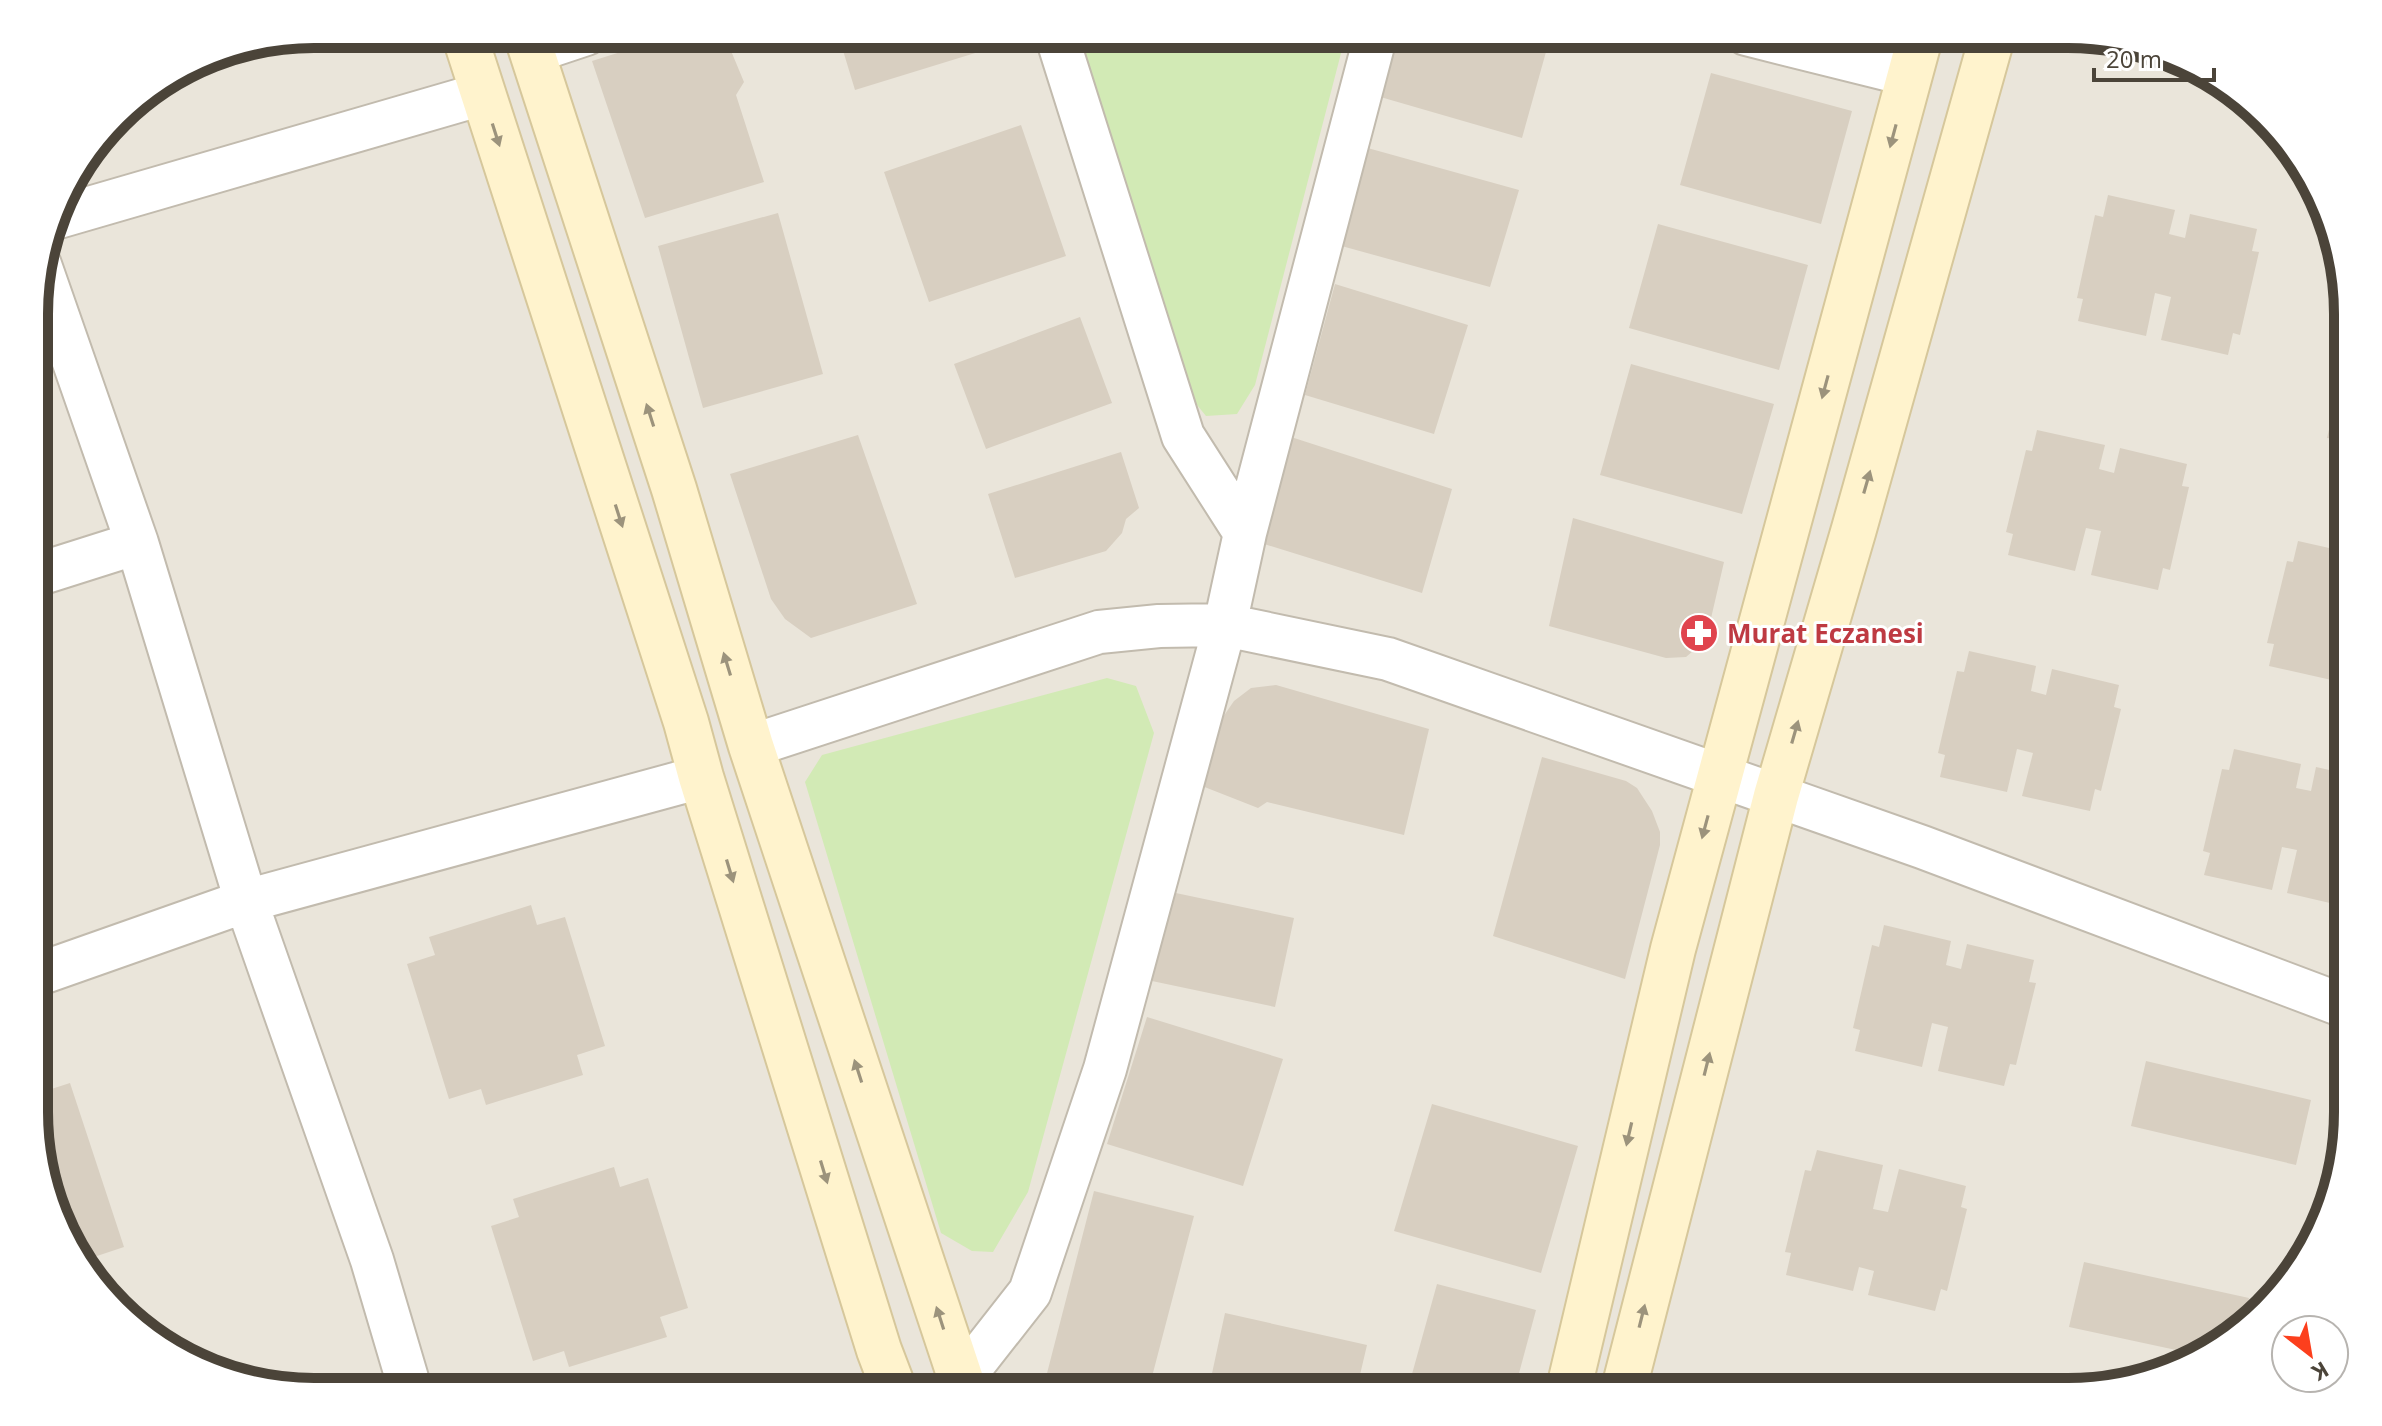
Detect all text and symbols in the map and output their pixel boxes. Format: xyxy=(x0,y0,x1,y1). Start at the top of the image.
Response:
scale bar xyxy=(2094,32,2214,82)
text: 20 m xyxy=(2106,42,2162,75)
one-way arrow xyxy=(490,124,502,148)
one-way arrow xyxy=(1887,124,1899,149)
one-way arrow xyxy=(1818,376,1831,400)
one-way arrow xyxy=(644,403,656,427)
one-way arrow xyxy=(1862,469,1874,494)
one-way arrow xyxy=(613,504,626,528)
pharmacy icon: Murat Eczanesi xyxy=(1678,612,1720,654)
place label: Murat Eczanesi xyxy=(1727,615,1924,651)
one-way arrow xyxy=(720,651,733,675)
one-way arrow xyxy=(1789,719,1802,743)
one-way arrow xyxy=(1699,815,1711,840)
one-way arrow xyxy=(724,859,737,883)
one-way arrow xyxy=(1701,1052,1713,1077)
one-way arrow xyxy=(852,1059,864,1083)
one-way arrow xyxy=(1622,1121,1635,1146)
one-way arrow xyxy=(818,1161,831,1185)
one-way arrow xyxy=(1636,1303,1648,1328)
one-way arrow xyxy=(933,1305,946,1329)
north arrow xyxy=(2270,1314,2350,1394)
text: K xyxy=(2306,1355,2335,1389)

